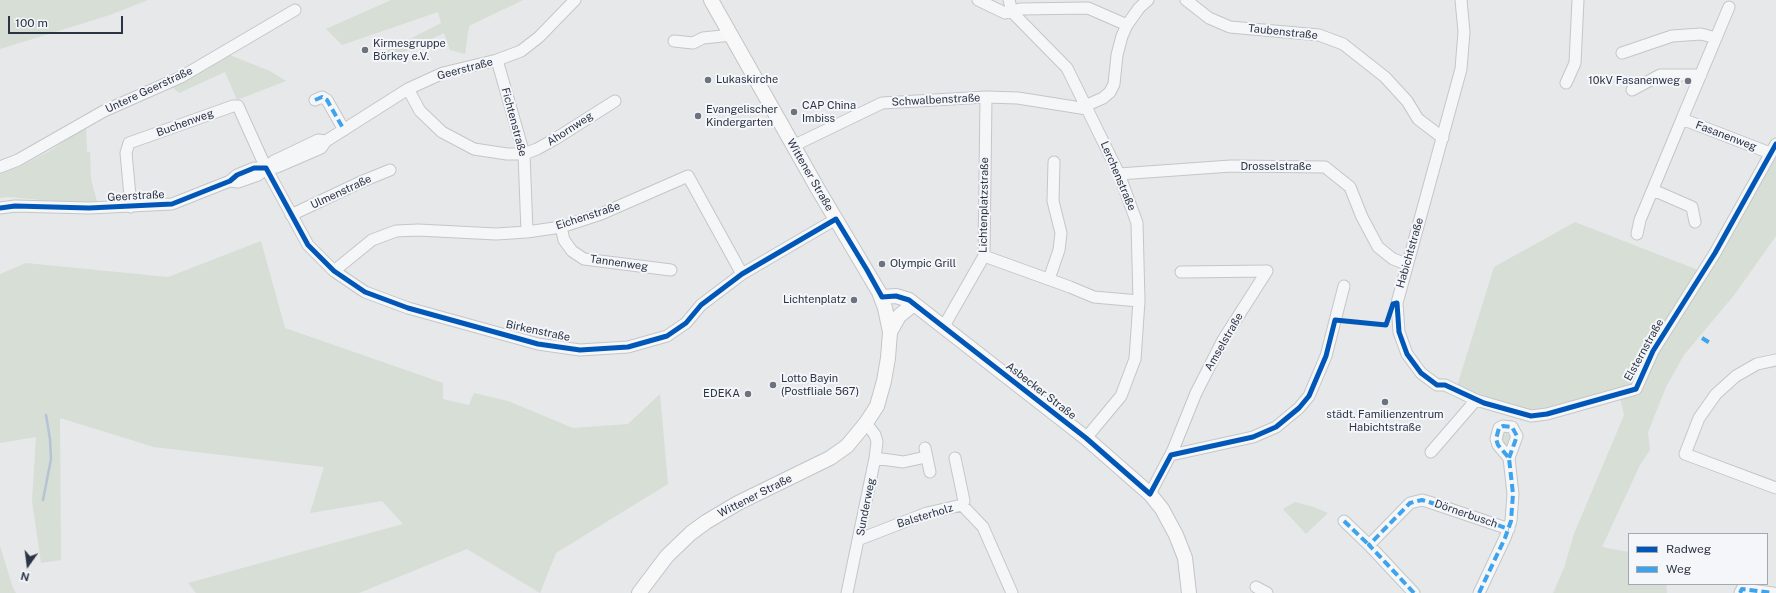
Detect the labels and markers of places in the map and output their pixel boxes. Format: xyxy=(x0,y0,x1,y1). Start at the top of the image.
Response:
place label: Kirmesgruppe Börkey e.V. xyxy=(373,37,446,63)
marker: Kirmesgruppe Börkey e.V. xyxy=(360,45,370,55)
place label: Lukaskirche xyxy=(716,73,778,87)
place label: 10kV Fasanenweg xyxy=(1588,74,1680,88)
marker: Lukaskirche xyxy=(703,75,713,85)
marker: 10kV Fasanenweg xyxy=(1683,76,1693,86)
place label: CAP China Imbiss xyxy=(802,99,856,125)
place label: Evangelischer Kindergarten xyxy=(706,103,778,129)
marker: CAP China Imbiss xyxy=(789,107,799,117)
marker: Evangelischer Kindergarten xyxy=(693,111,703,121)
place label: Olympic Grill xyxy=(890,257,956,271)
marker: Olympic Grill xyxy=(877,259,887,269)
place label: Lichtenplatz xyxy=(783,293,846,307)
marker: Lichtenplatz xyxy=(849,295,859,305)
place label: Lotto Bayin (Postfliale 567) xyxy=(781,372,859,398)
marker: Lotto Bayin (Postfliale 567) xyxy=(768,380,778,390)
place label: EDEKA xyxy=(703,387,740,401)
marker: EDEKA xyxy=(743,389,753,399)
marker: städt. Familienzentrum Habichtstraße xyxy=(1380,397,1390,407)
place label: städt. Familienzentrum Habichtstraße xyxy=(1326,408,1444,434)

